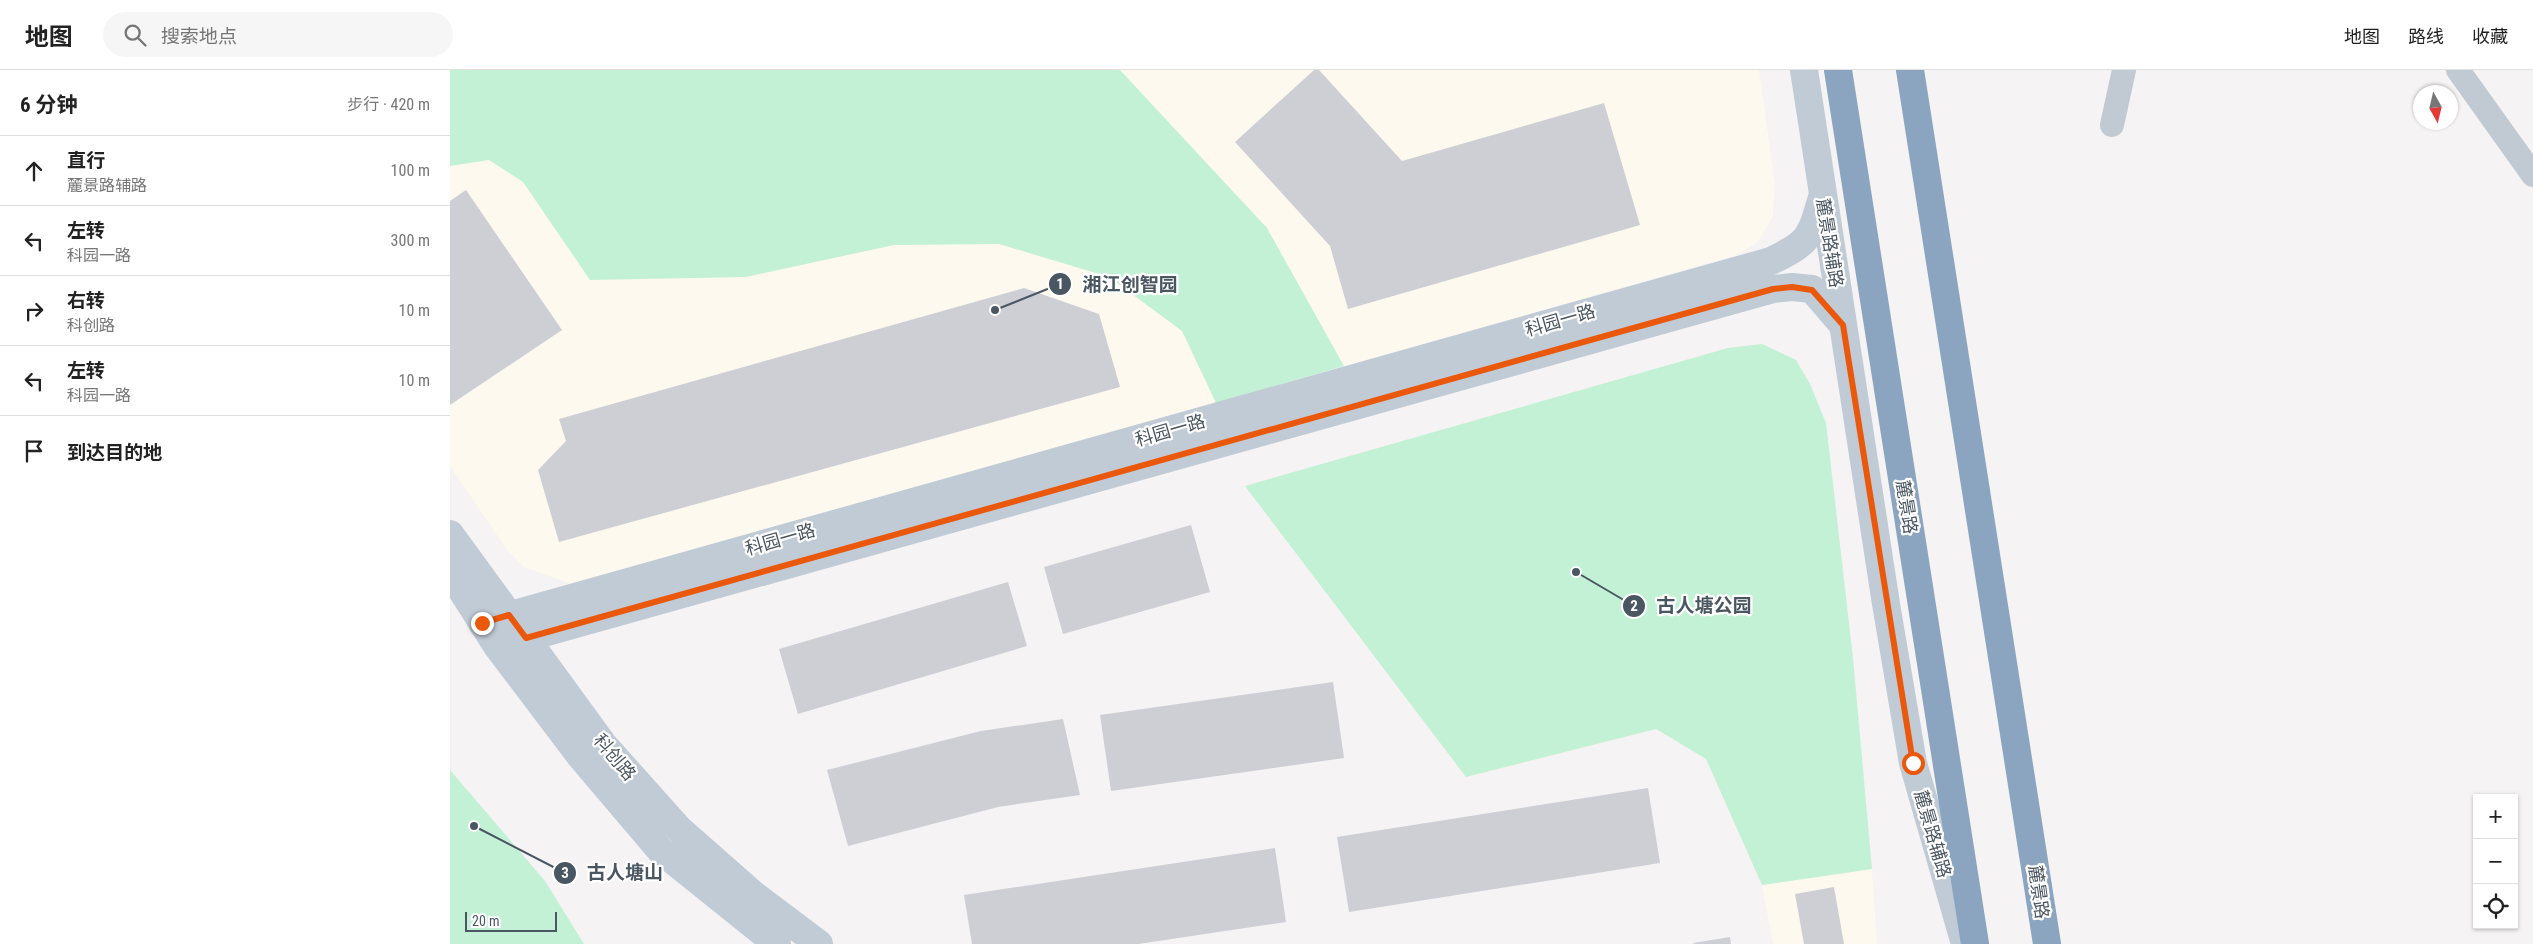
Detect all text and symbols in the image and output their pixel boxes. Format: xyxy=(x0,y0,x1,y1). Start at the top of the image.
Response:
search box xyxy=(103,12,453,57)
icon: search xyxy=(121,21,149,49)
text: 地图 xyxy=(25,23,73,51)
text: 搜索地点 xyxy=(161,25,237,48)
text: 地图 xyxy=(2344,26,2380,47)
text: 路线 xyxy=(2408,26,2444,47)
text: 收藏 xyxy=(2472,26,2508,47)
north arrow xyxy=(2413,85,2458,130)
text: 6 分钟 xyxy=(20,93,77,117)
text: 步行 · 420 m xyxy=(347,95,430,114)
text: 直行 xyxy=(67,149,105,172)
icon: ahead xyxy=(20,157,48,185)
text: 100 m xyxy=(391,161,430,180)
text: 麓景路辅路 xyxy=(67,176,147,195)
street label: 麓景路辅路 xyxy=(1813,197,1847,289)
text: 左转 xyxy=(67,219,105,242)
icon: left xyxy=(20,227,48,255)
text: 300 m xyxy=(391,231,430,250)
text: 科园一路 xyxy=(67,246,131,265)
callout: 湘江创智园 xyxy=(1047,267,1187,301)
text: 湘江创智园 xyxy=(1082,273,1178,296)
text: 1 xyxy=(1056,275,1064,293)
text: 右转 xyxy=(67,289,105,312)
icon: right xyxy=(20,297,48,325)
street label: 科园一路 xyxy=(1523,300,1597,340)
text: 10 m xyxy=(398,301,430,320)
text: 科创路 xyxy=(67,316,115,335)
text: 左转 xyxy=(67,359,105,382)
icon: left xyxy=(20,367,48,395)
text: 10 m xyxy=(398,371,430,390)
text: 科园一路 xyxy=(67,386,131,405)
street label: 科园一路 xyxy=(1133,410,1207,450)
icon: arrive xyxy=(20,437,48,465)
text: 到达目的地 xyxy=(67,441,162,464)
street label: 麓景路 xyxy=(1892,479,1922,535)
street label: 科园一路 xyxy=(743,519,817,559)
callout: 古人塘公园 xyxy=(1621,589,1761,623)
text: 古人塘公园 xyxy=(1656,594,1752,617)
text: 2 xyxy=(1630,597,1638,615)
route end xyxy=(471,612,494,635)
street label: 科创路 xyxy=(590,730,640,784)
route start xyxy=(1902,752,1925,775)
street label: 麓景路辅路 xyxy=(1911,788,1955,880)
map controls xyxy=(2473,794,2518,929)
button: + xyxy=(2473,794,2518,839)
button: − xyxy=(2473,839,2518,884)
callout: 古人塘山 xyxy=(552,856,673,890)
text: 古人塘山 xyxy=(587,861,663,884)
text: 3 xyxy=(561,864,569,882)
street label: 麓景路 xyxy=(2025,864,2053,920)
button: locate xyxy=(2473,884,2518,929)
scale bar xyxy=(465,909,558,932)
text: 20 m xyxy=(472,913,500,929)

